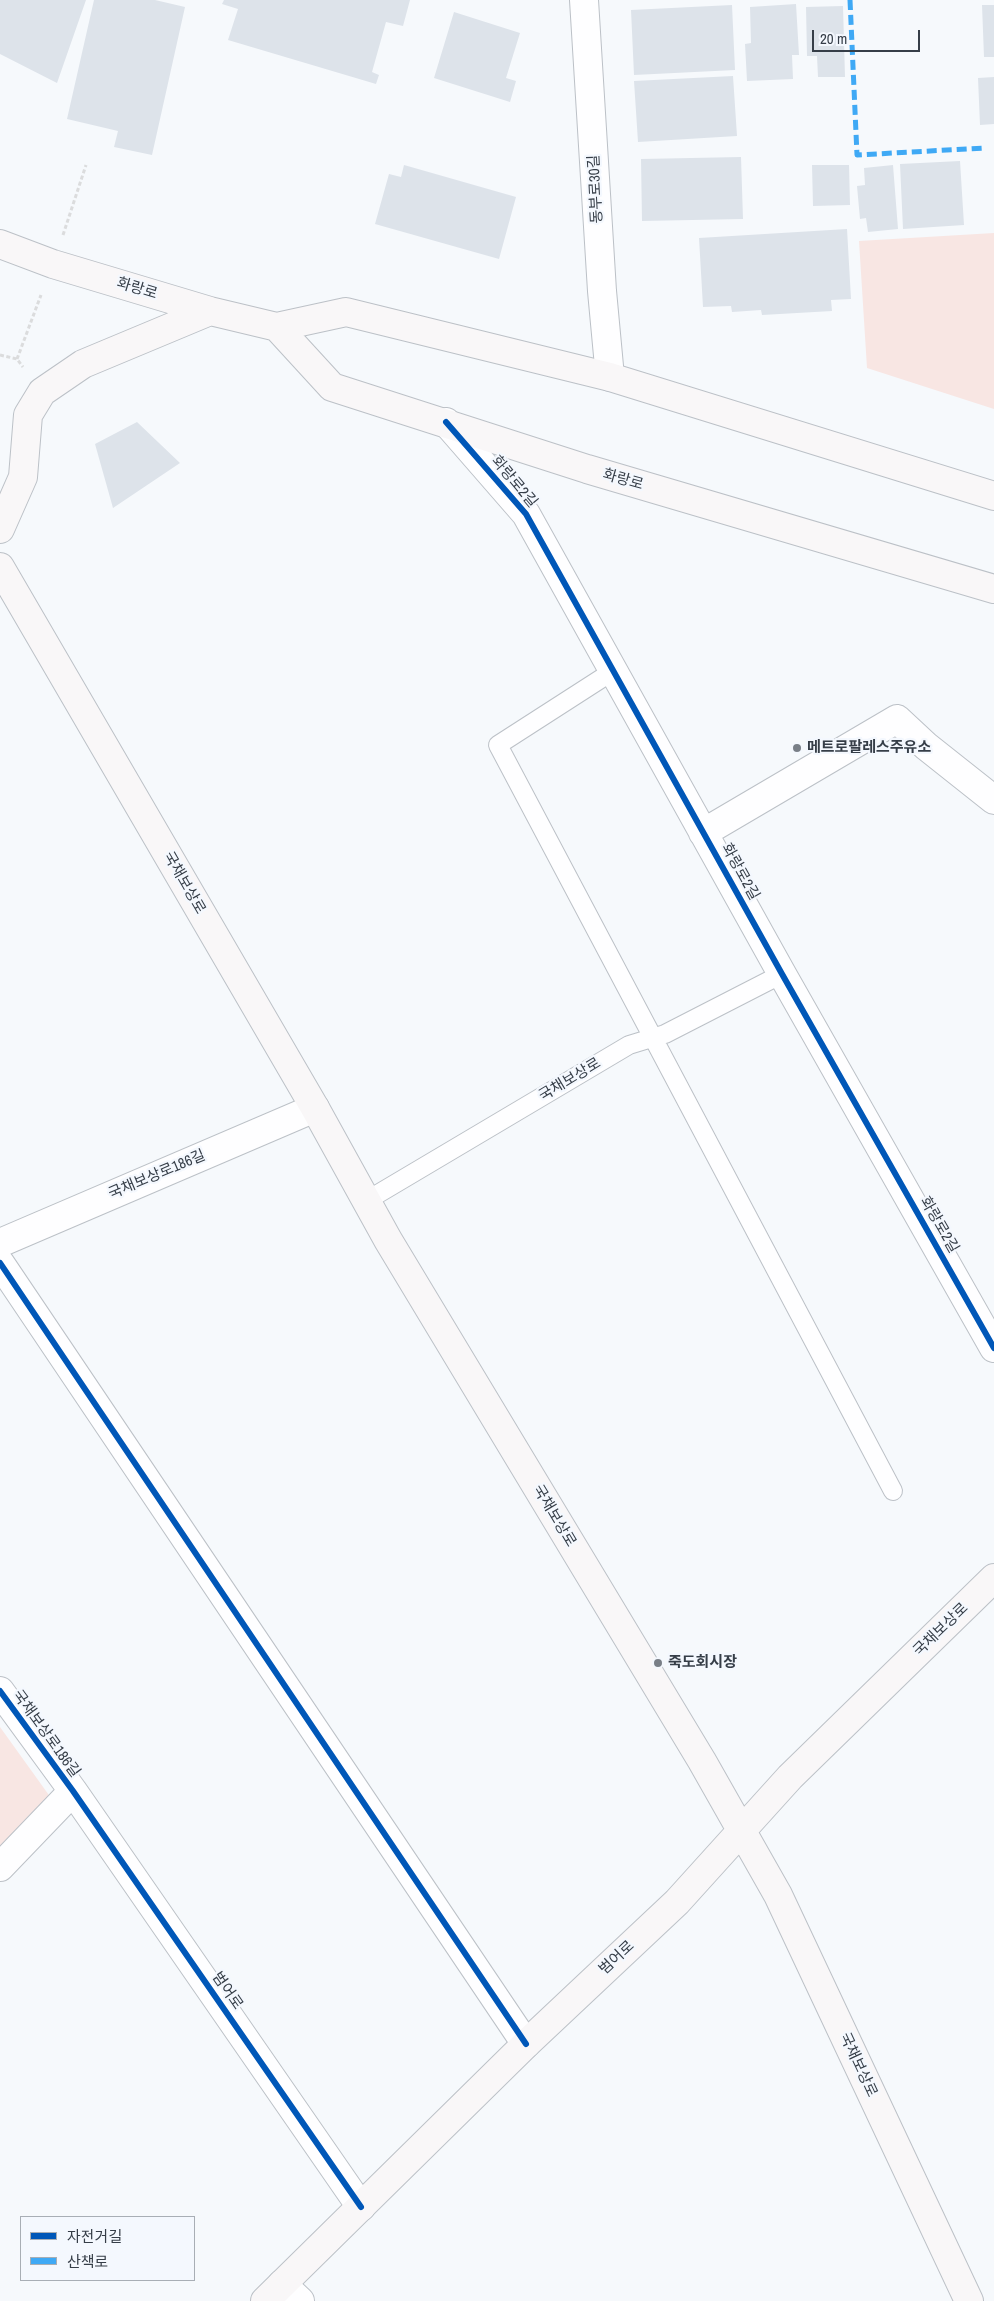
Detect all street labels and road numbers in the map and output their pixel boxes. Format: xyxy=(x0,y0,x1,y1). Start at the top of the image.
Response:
street label: 동부로30길 xyxy=(585,154,607,224)
street label: 화랑로 xyxy=(115,274,159,304)
street label: 화랑로2길 xyxy=(487,452,541,512)
street label: 화랑로 xyxy=(601,466,645,494)
street label: 화랑로2길 xyxy=(717,841,763,903)
street label: 국채보상로 xyxy=(159,849,209,917)
street label: 국채보상로 xyxy=(536,1055,604,1105)
street label: 국채보상로186길 xyxy=(106,1147,208,1203)
street label: 화랑로2길 xyxy=(916,1194,962,1256)
street label: 국채보상로 xyxy=(529,1482,579,1550)
street label: 국채보상로 xyxy=(910,1600,972,1660)
street label: 국채보상로186길 xyxy=(8,1687,84,1781)
street label: 범어로 xyxy=(596,1937,638,1979)
street label: 범어로 xyxy=(208,1969,246,2013)
street label: 국채보상로 xyxy=(835,2030,881,2100)

